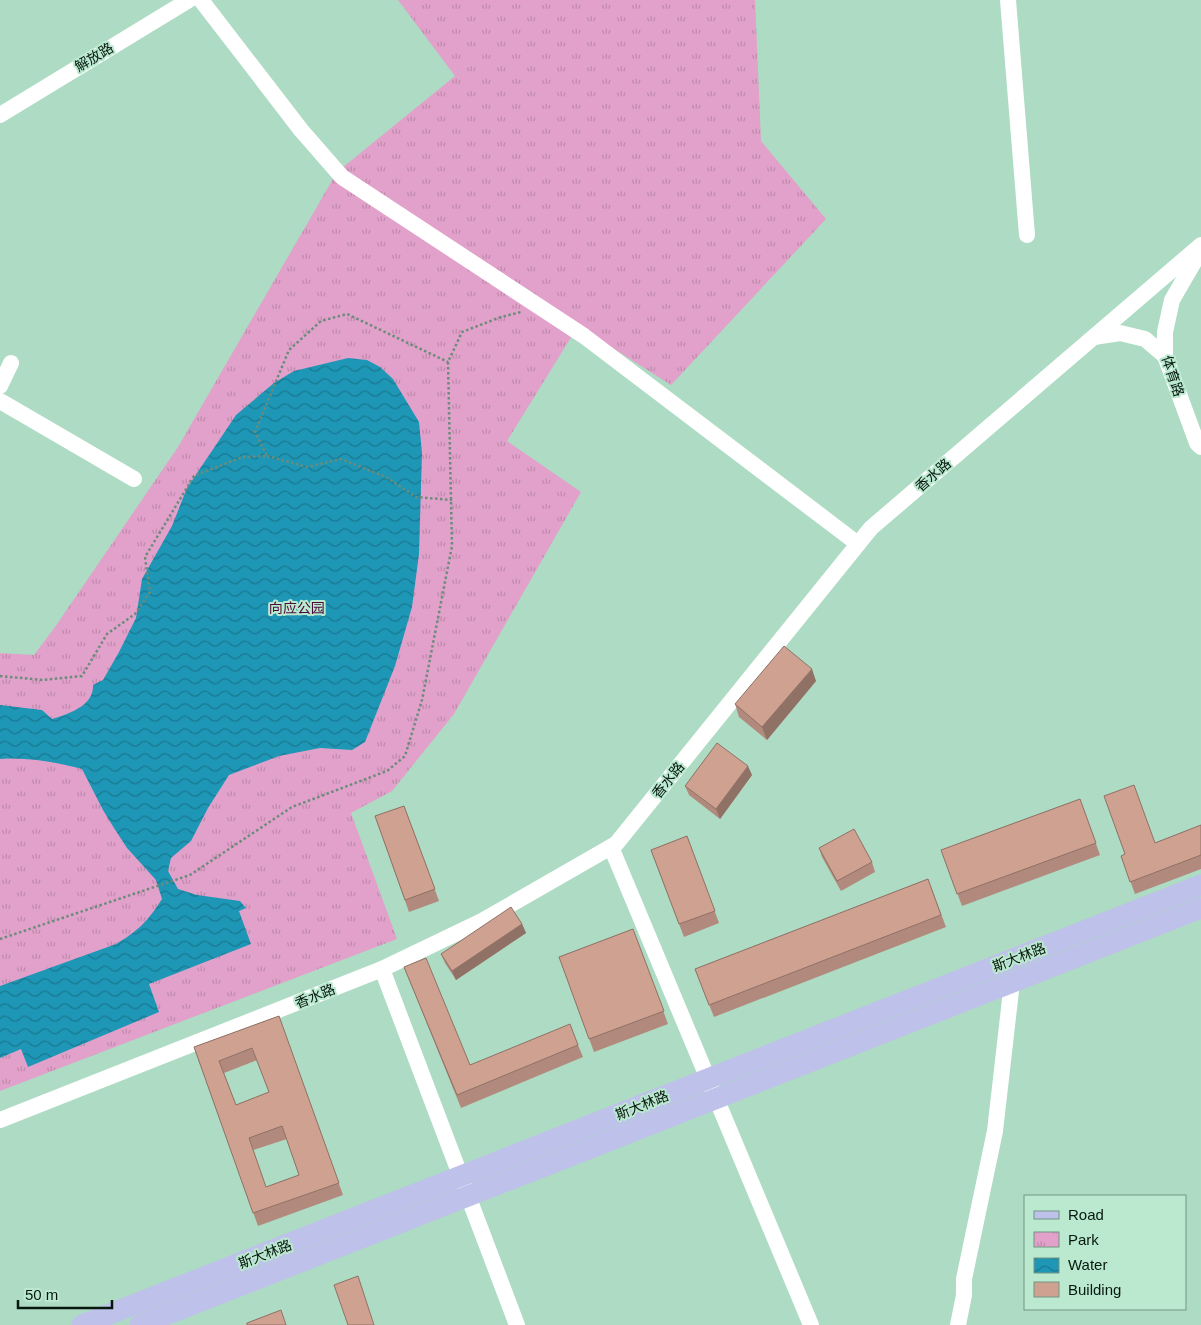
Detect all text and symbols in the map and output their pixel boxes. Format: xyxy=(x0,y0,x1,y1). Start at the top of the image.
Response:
street label: 解放路 xyxy=(72,39,116,75)
street label: 体育路 xyxy=(1159,354,1187,398)
street label: 香水路 xyxy=(912,455,954,495)
park label: 向应公园 xyxy=(269,600,325,616)
street label: 香水路 xyxy=(649,759,687,801)
street label: 斯大林路 xyxy=(990,939,1048,975)
street label: 香水路 xyxy=(293,981,337,1011)
street label: 斯大林路 xyxy=(613,1087,671,1123)
legend xyxy=(1024,1195,1186,1310)
text: Road xyxy=(1068,1206,1104,1223)
text: Park xyxy=(1068,1231,1099,1248)
street label: 斯大林路 xyxy=(236,1236,294,1272)
text: Water xyxy=(1068,1256,1107,1273)
scale bar xyxy=(18,1278,111,1310)
text: Building xyxy=(1068,1281,1121,1298)
text: 50 m xyxy=(25,1286,58,1303)

